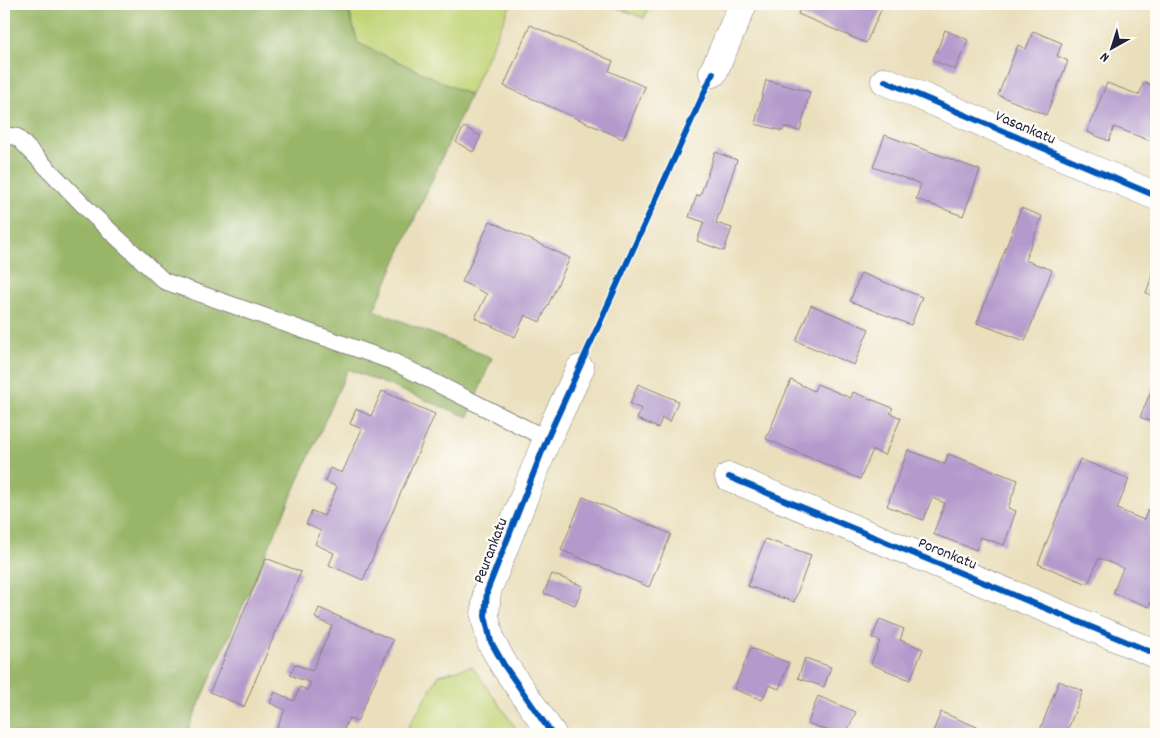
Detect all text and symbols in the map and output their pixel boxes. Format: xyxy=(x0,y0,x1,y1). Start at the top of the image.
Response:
north arrow xyxy=(1088,22,1138,72)
text: N xyxy=(1096,47,1114,66)
street label: Vasankatu xyxy=(991,105,1059,151)
street label: Peurankatu xyxy=(468,515,514,587)
street label: Poronkatu xyxy=(914,532,980,577)

